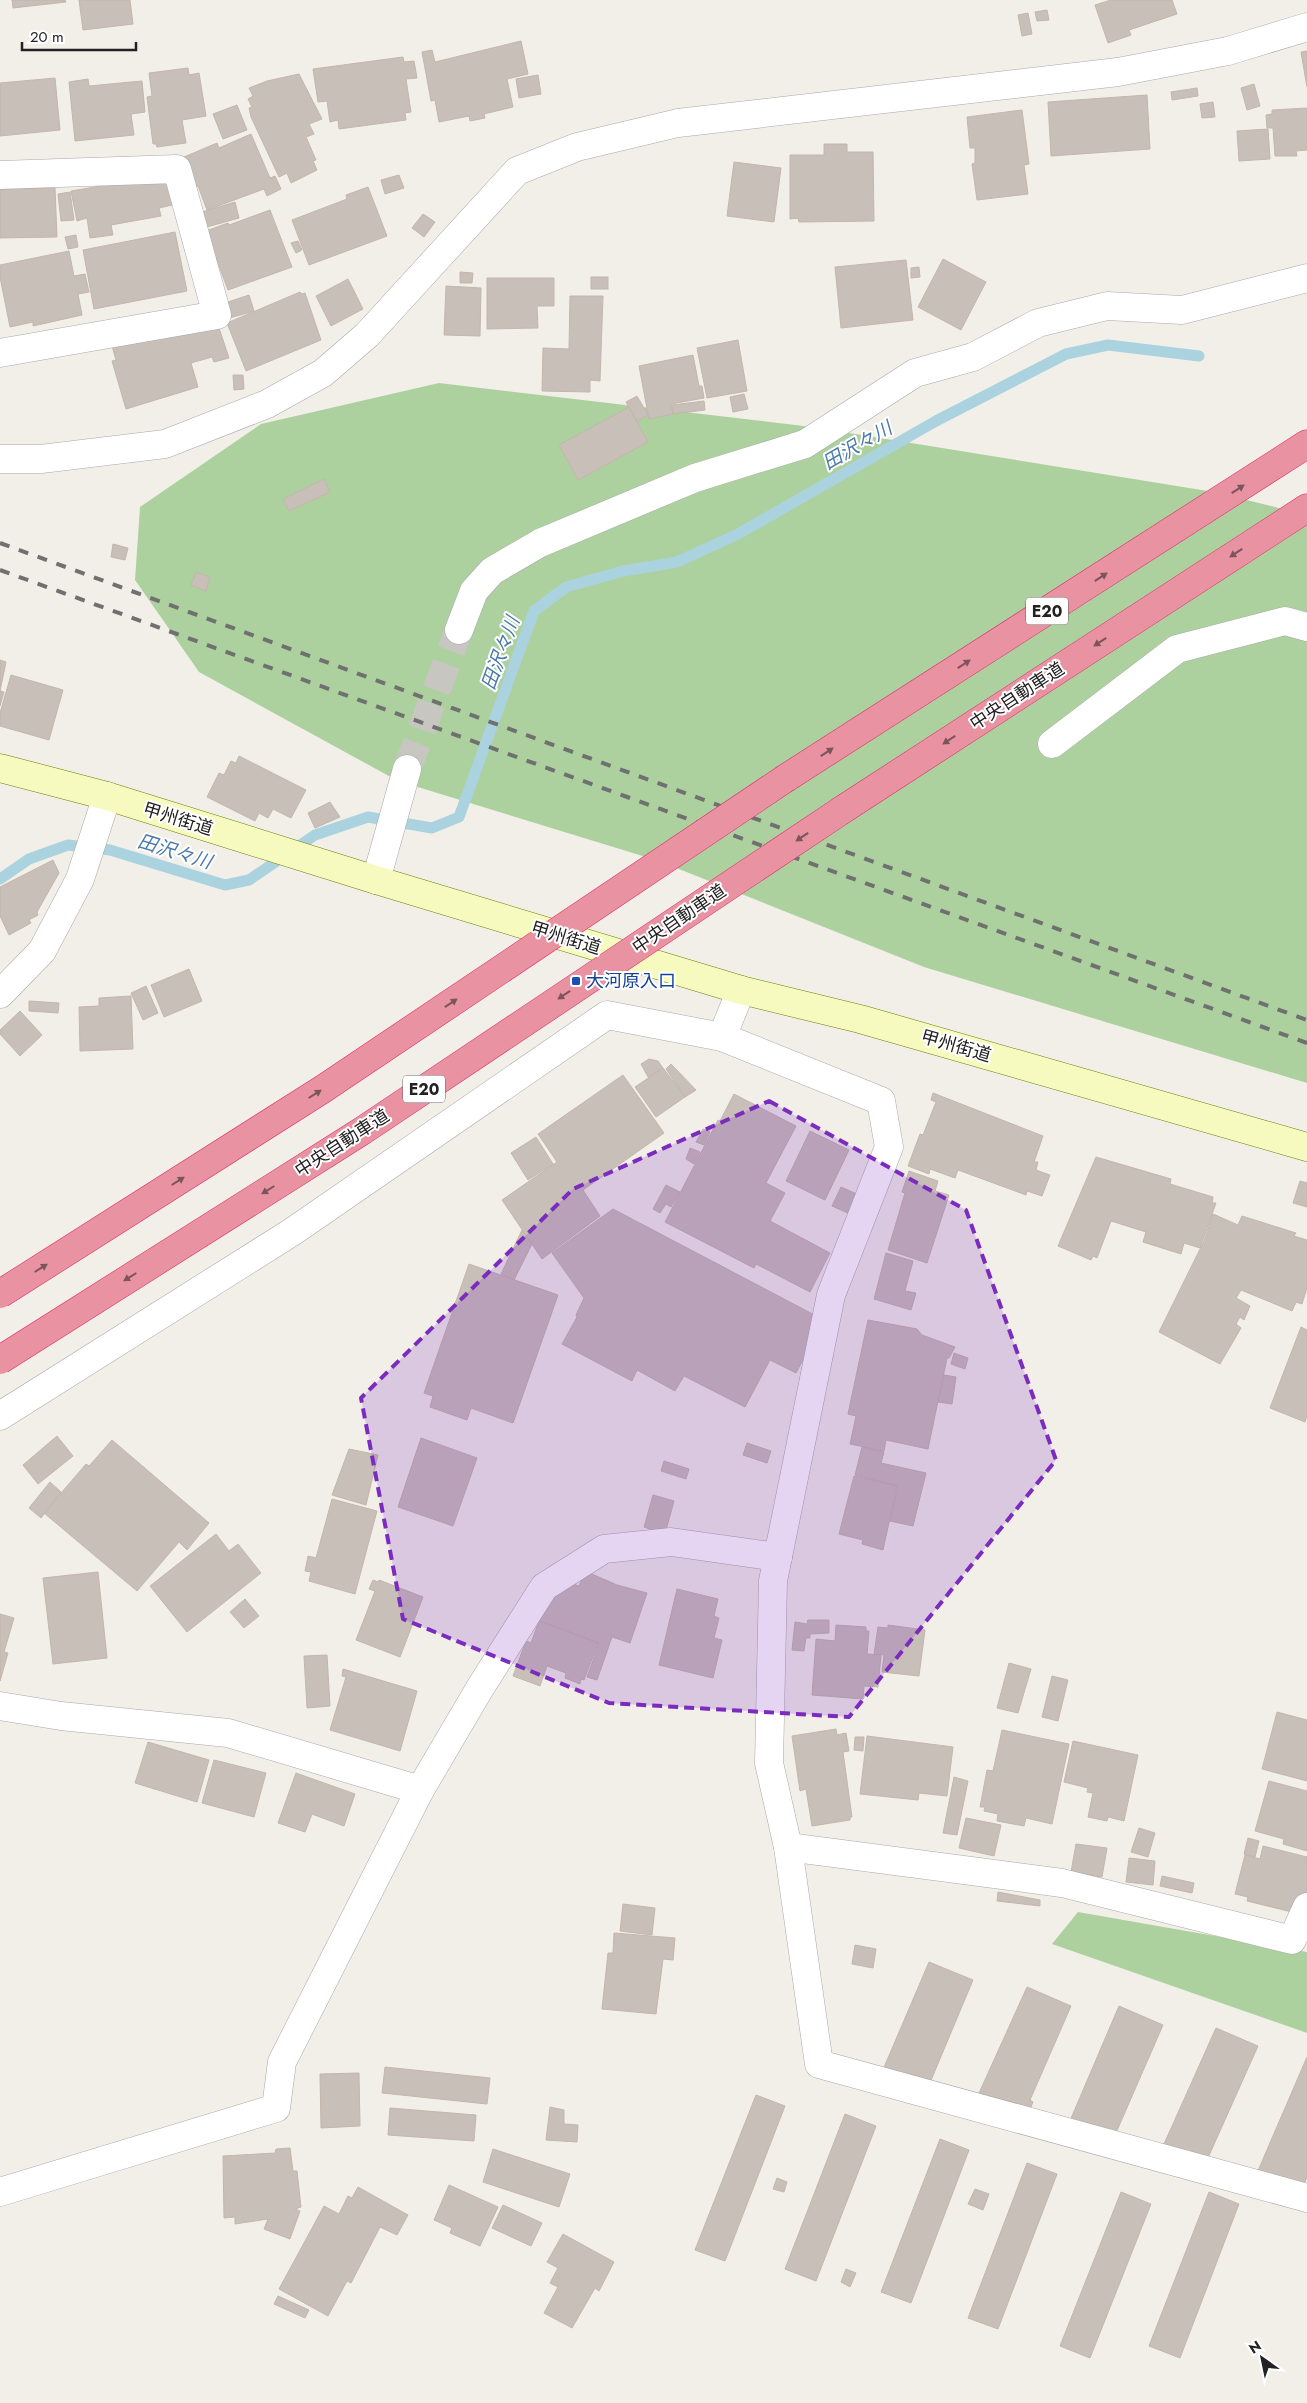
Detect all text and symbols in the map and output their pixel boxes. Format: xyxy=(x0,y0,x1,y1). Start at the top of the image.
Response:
scale bar xyxy=(22,20,136,52)
text: 20 m xyxy=(30,26,64,48)
water label: 田沢々川 xyxy=(818,414,899,476)
one-way arrow xyxy=(1231,484,1244,494)
one-way arrow xyxy=(1230,548,1243,558)
one-way arrow xyxy=(1094,572,1107,581)
road number: E20 xyxy=(1026,598,1068,624)
water label: 田沢々川 xyxy=(475,611,527,694)
one-way arrow xyxy=(1094,637,1107,647)
street label: 中央自動車道 xyxy=(965,656,1069,736)
one-way arrow xyxy=(957,660,971,669)
one-way arrow xyxy=(943,736,956,745)
one-way arrow xyxy=(821,747,834,757)
street label: 甲州街道 xyxy=(140,796,216,842)
water label: 田沢々川 xyxy=(135,827,217,876)
one-way arrow xyxy=(795,833,808,842)
street label: 中央自動車道 xyxy=(627,878,731,960)
street label: 甲州街道 xyxy=(528,915,604,961)
place label: 大河原入口 xyxy=(586,968,676,994)
marker: 大河原入口 xyxy=(570,975,582,987)
one-way arrow xyxy=(558,991,571,1000)
one-way arrow xyxy=(444,999,457,1008)
street label: 甲州街道 xyxy=(918,1024,994,1068)
road number: E20 xyxy=(403,1076,445,1102)
one-way arrow xyxy=(309,1089,322,1098)
street label: 中央自動車道 xyxy=(290,1103,394,1183)
one-way arrow xyxy=(172,1176,185,1186)
one-way arrow xyxy=(261,1186,274,1195)
one-way arrow xyxy=(35,1263,48,1273)
one-way arrow xyxy=(124,1273,137,1282)
north arrow xyxy=(1237,2333,1287,2383)
text: N xyxy=(1245,2336,1265,2359)

